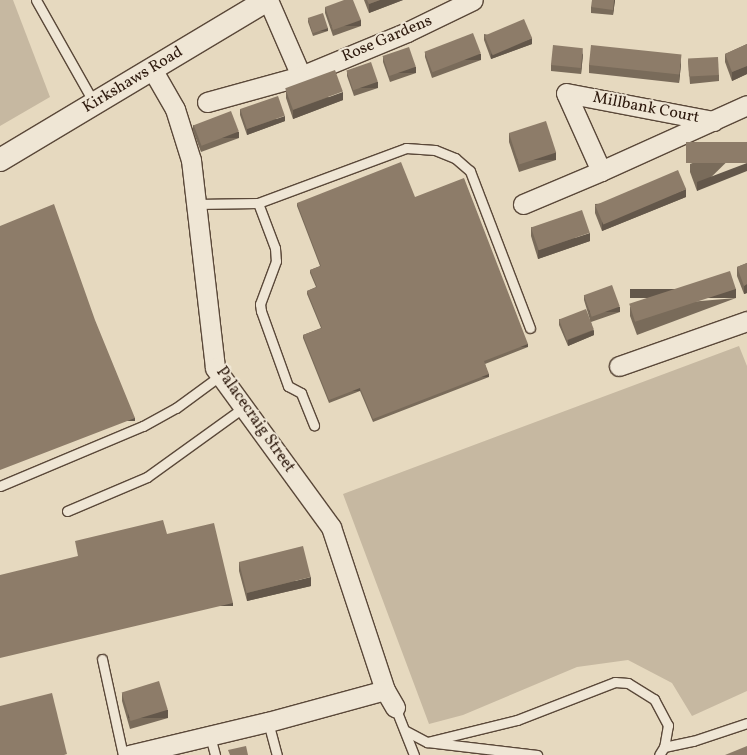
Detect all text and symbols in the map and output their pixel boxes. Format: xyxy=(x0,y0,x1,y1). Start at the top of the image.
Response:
street label: Rose Gardens xyxy=(339,11,435,67)
street label: Kirkshaws Road xyxy=(79,43,187,117)
street label: Millbank Court xyxy=(591,88,701,128)
street label: Palacecraig Street xyxy=(211,363,299,477)

